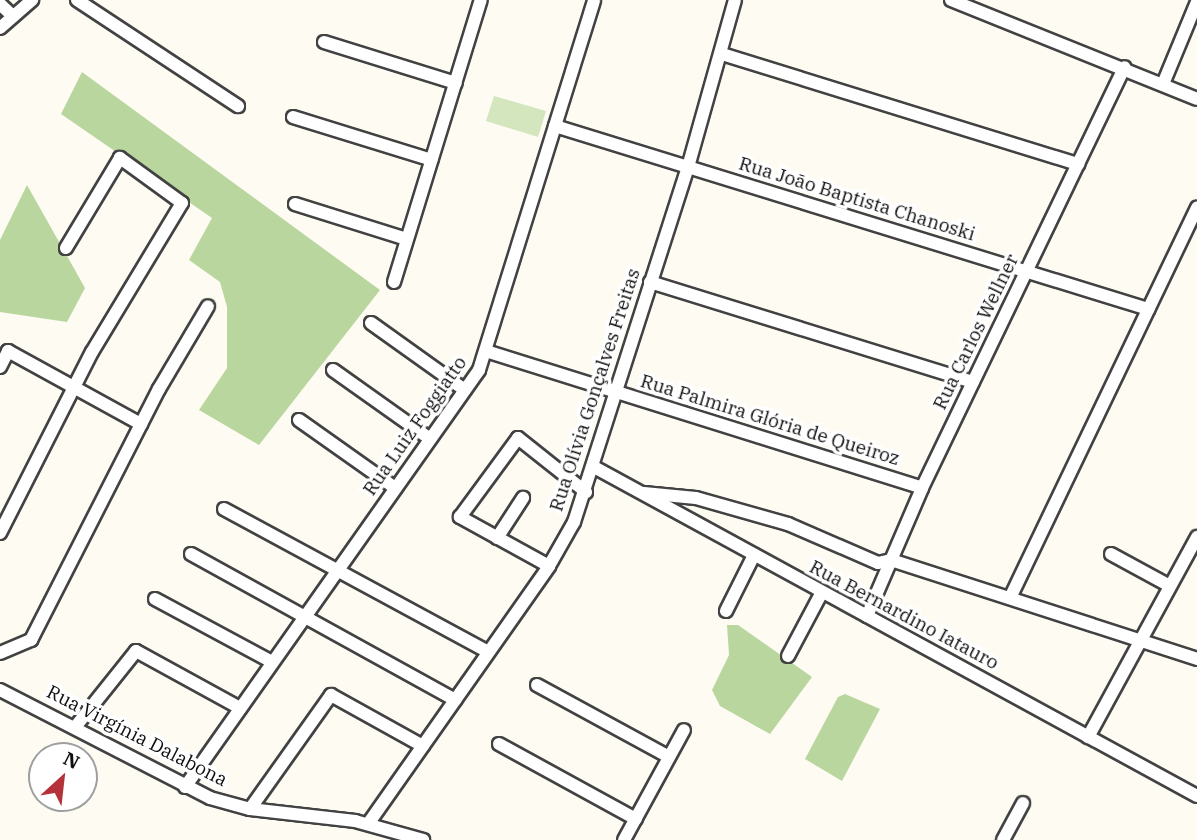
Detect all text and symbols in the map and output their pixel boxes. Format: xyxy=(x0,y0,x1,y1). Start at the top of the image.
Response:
street label: Rua João Baptista Chanoski xyxy=(736,152,978,246)
street label: Rua Carlos Wellner xyxy=(928,251,1024,413)
street label: Rua Olívia Gonçalves Freitas xyxy=(545,266,645,514)
street label: Rua Luiz Foggiatto xyxy=(358,352,472,500)
street label: Rua Palmira Glória de Queiroz xyxy=(638,370,902,470)
street label: Rua Bernardino Iatauro xyxy=(806,555,1002,675)
street label: Rua Virgínia Dalabona xyxy=(43,681,231,791)
north arrow xyxy=(28,742,98,812)
text: N xyxy=(59,746,84,774)

